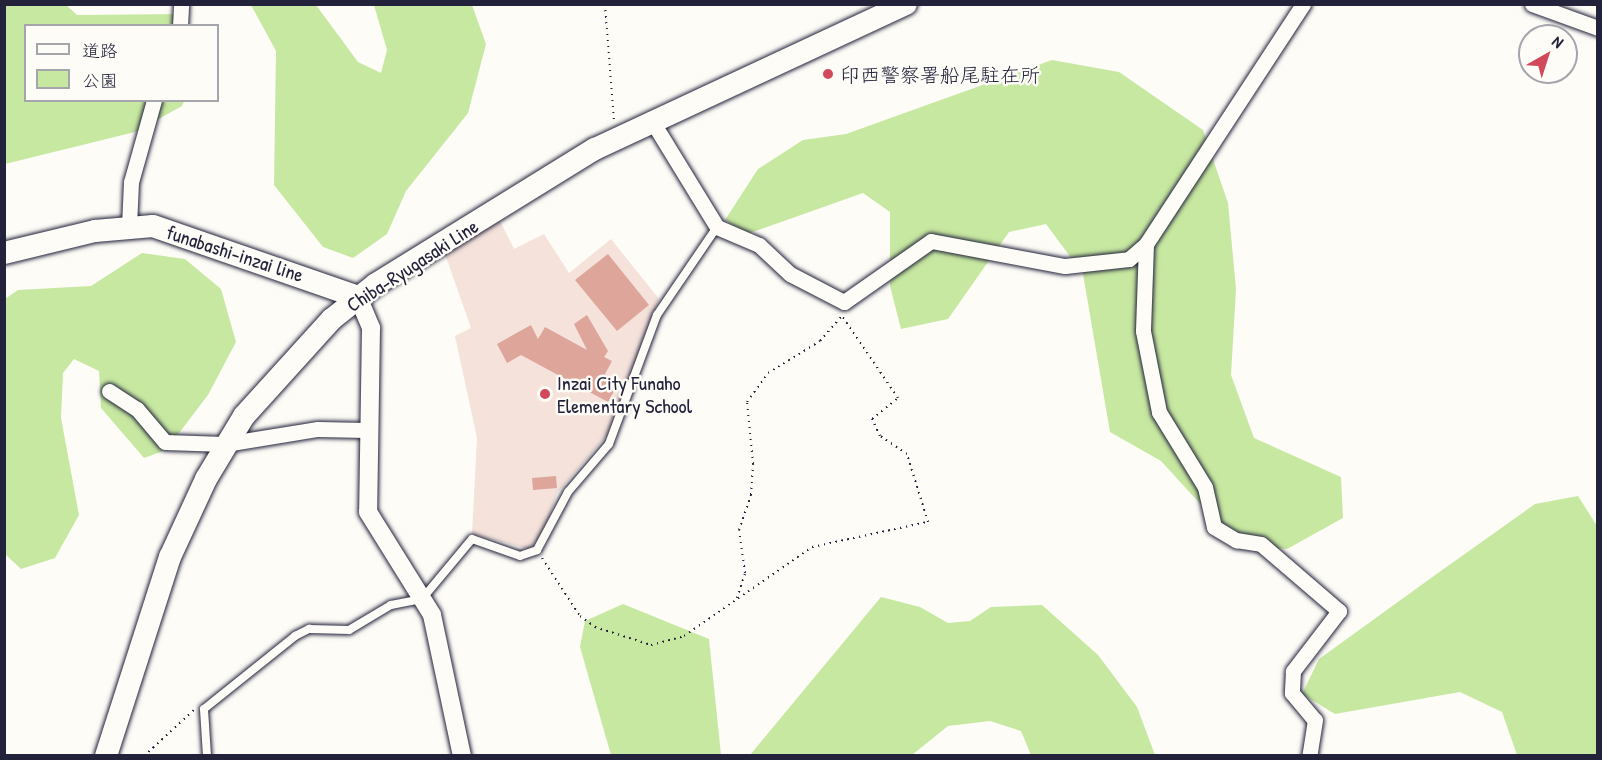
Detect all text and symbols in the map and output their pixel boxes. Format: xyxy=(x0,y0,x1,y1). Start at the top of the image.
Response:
legend xyxy=(24,24,219,102)
north arrow xyxy=(1518,24,1578,84)
text: N xyxy=(1548,30,1568,53)
text: 道路 xyxy=(82,38,118,63)
place label: 印西警察署船尾駐在所 xyxy=(840,62,1040,86)
marker: 印西警察署船尾駐在所 xyxy=(821,67,835,81)
text: 公園 xyxy=(82,68,118,93)
street label: Chiba-Ryugasaki Line xyxy=(342,214,482,316)
street label: funabashi-inzai line xyxy=(163,220,307,286)
place label: Inzai City Funaho Elementary School xyxy=(557,371,692,418)
marker: Inzai City Funaho Elementary School xyxy=(538,387,552,401)

